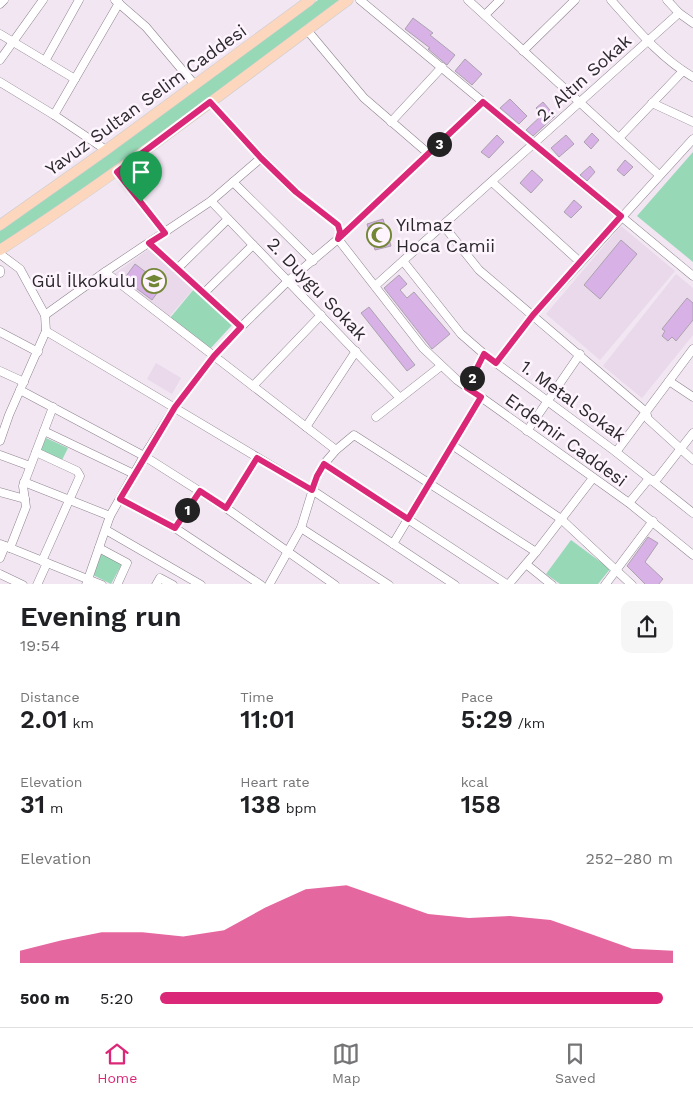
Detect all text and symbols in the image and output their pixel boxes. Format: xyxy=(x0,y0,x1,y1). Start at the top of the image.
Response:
street label: Yavuz Sultan Selim Caddesi xyxy=(41,20,250,179)
street label: 2. Altın Sokak xyxy=(532,30,635,126)
pin: 3 xyxy=(426,132,452,156)
text: 3 xyxy=(435,136,444,152)
pin xyxy=(120,151,162,202)
icon: arrive xyxy=(127,158,155,186)
place label: Yılmaz Hoca Camii xyxy=(396,214,495,256)
mosque icon: Yılmaz Hoca Camii xyxy=(366,222,392,248)
street label: 2. Duygu Sokak xyxy=(263,233,372,344)
school or university icon: Gül İlkokulu xyxy=(141,268,167,294)
place label: Gül İlkokulu xyxy=(32,270,136,291)
street label: 1. Metal Sokak xyxy=(517,355,630,446)
pin: 2 xyxy=(460,366,484,390)
text: 2 xyxy=(468,370,477,386)
street label: Erdemir Caddesi xyxy=(501,388,631,491)
pin: 1 xyxy=(174,498,200,522)
text: 1 xyxy=(184,502,191,518)
text: Evening run xyxy=(20,600,181,633)
button: share xyxy=(621,601,673,653)
text: 19:54 xyxy=(20,636,60,655)
text: Distance xyxy=(20,689,80,705)
text: Time xyxy=(240,689,274,705)
text: Pace xyxy=(461,689,493,705)
text: 2.01 xyxy=(20,705,68,734)
text: 11:01 xyxy=(240,705,295,734)
text: 5:29 xyxy=(461,705,513,734)
text: km xyxy=(68,715,94,731)
text: /km xyxy=(513,715,545,731)
text: Elevation xyxy=(20,774,83,790)
text: Heart rate xyxy=(240,774,310,790)
text: kcal xyxy=(461,774,488,790)
text: 31 xyxy=(20,790,45,819)
text: 138 xyxy=(240,790,281,819)
text: 158 xyxy=(461,790,501,819)
text: m xyxy=(45,800,63,816)
text: bpm xyxy=(281,800,317,816)
text: Elevation xyxy=(20,849,91,868)
text: 252–280 m xyxy=(586,849,673,868)
text: 500 m xyxy=(20,989,70,1008)
text: 5:20 xyxy=(100,989,133,1008)
tab: Home xyxy=(97,1040,137,1086)
tab: Map xyxy=(332,1040,360,1086)
tab: Saved xyxy=(555,1040,596,1086)

